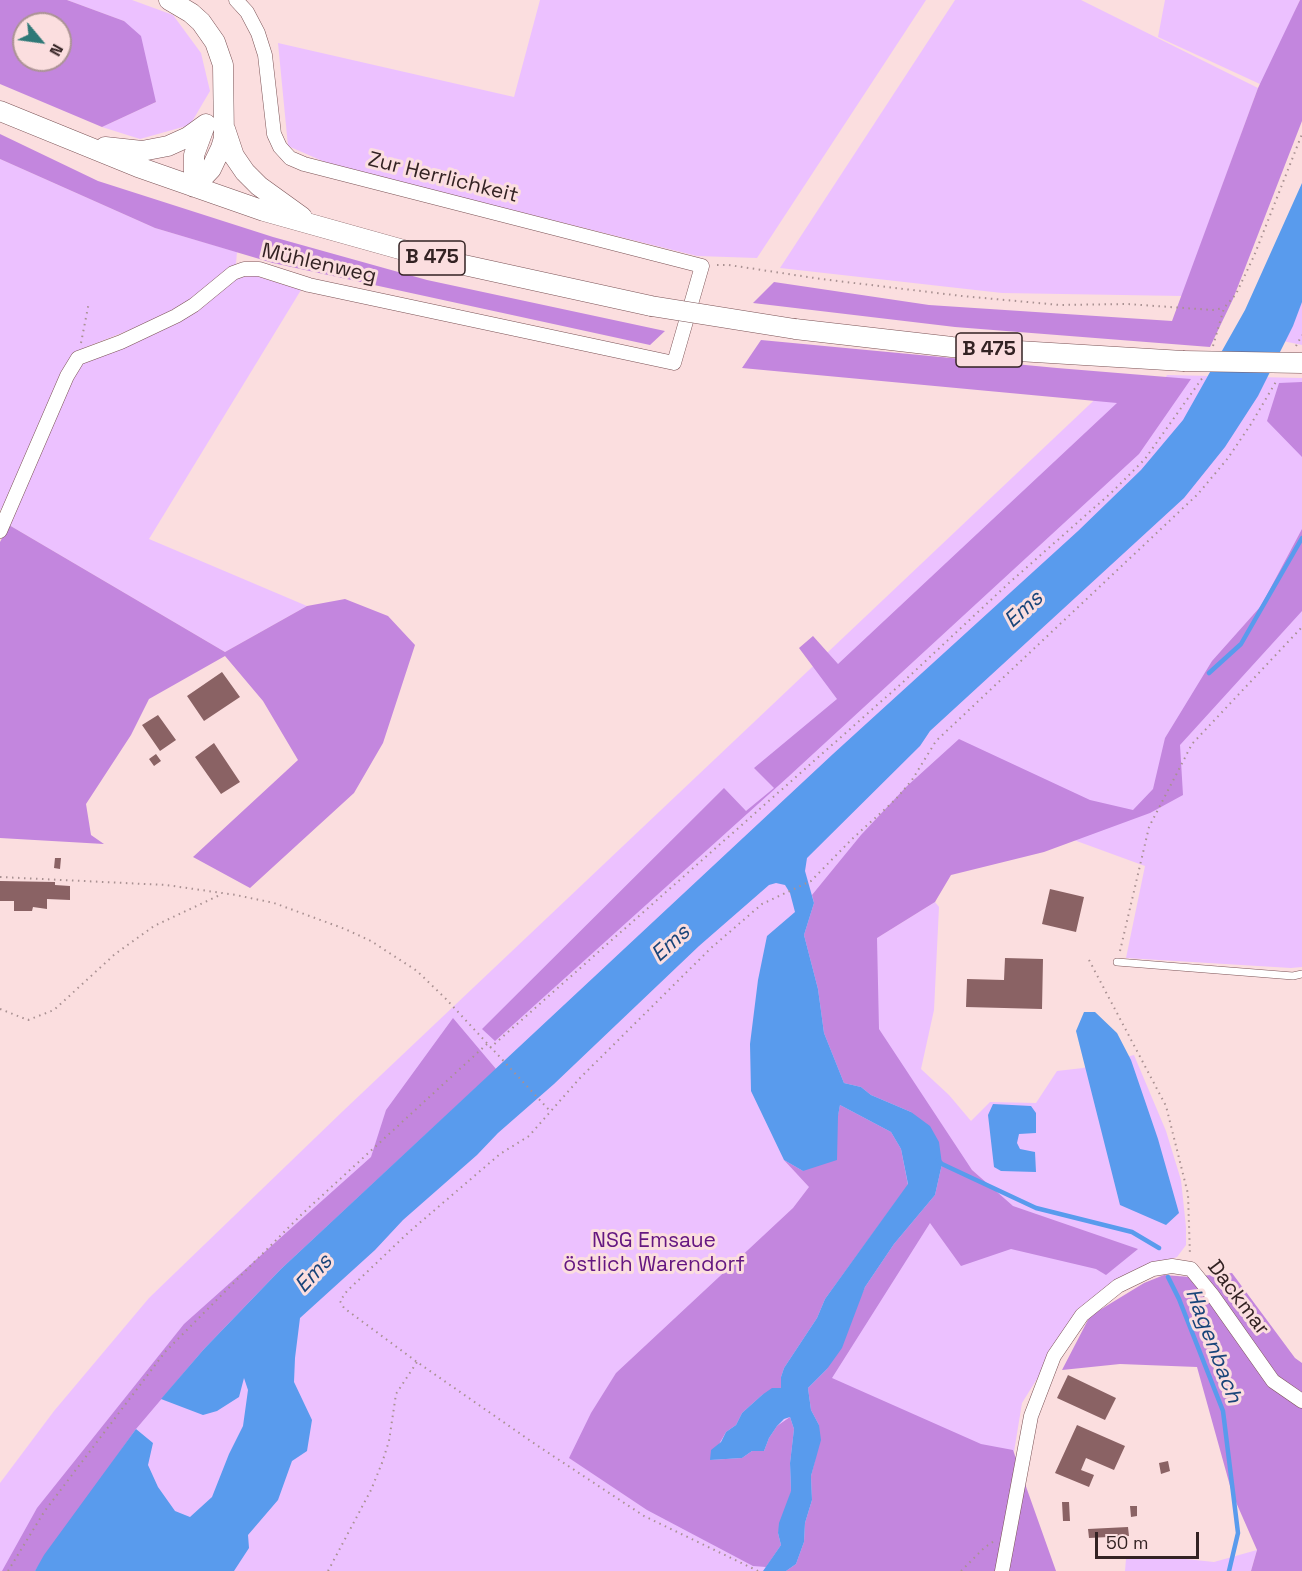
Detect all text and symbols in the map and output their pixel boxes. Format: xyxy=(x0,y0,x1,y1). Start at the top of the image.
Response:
north arrow xyxy=(12,12,72,72)
text: N xyxy=(45,40,68,60)
street label: Zur Herrlichkeit xyxy=(365,147,521,209)
street label: Mühlenweg xyxy=(259,239,379,289)
road number: B 475 xyxy=(399,241,465,275)
road number: B 475 xyxy=(956,333,1022,367)
water label: Ems xyxy=(999,586,1049,634)
water label: Ems xyxy=(646,920,696,968)
park label: NSG Emsaue östlich Warendorf xyxy=(563,1228,745,1278)
water label: Ems xyxy=(290,1249,338,1299)
street label: Dackmar xyxy=(1202,1255,1274,1341)
water label: Hagenbach xyxy=(1179,1285,1247,1407)
scale bar xyxy=(1098,1520,1202,1558)
text: 50 m xyxy=(1106,1531,1148,1554)

